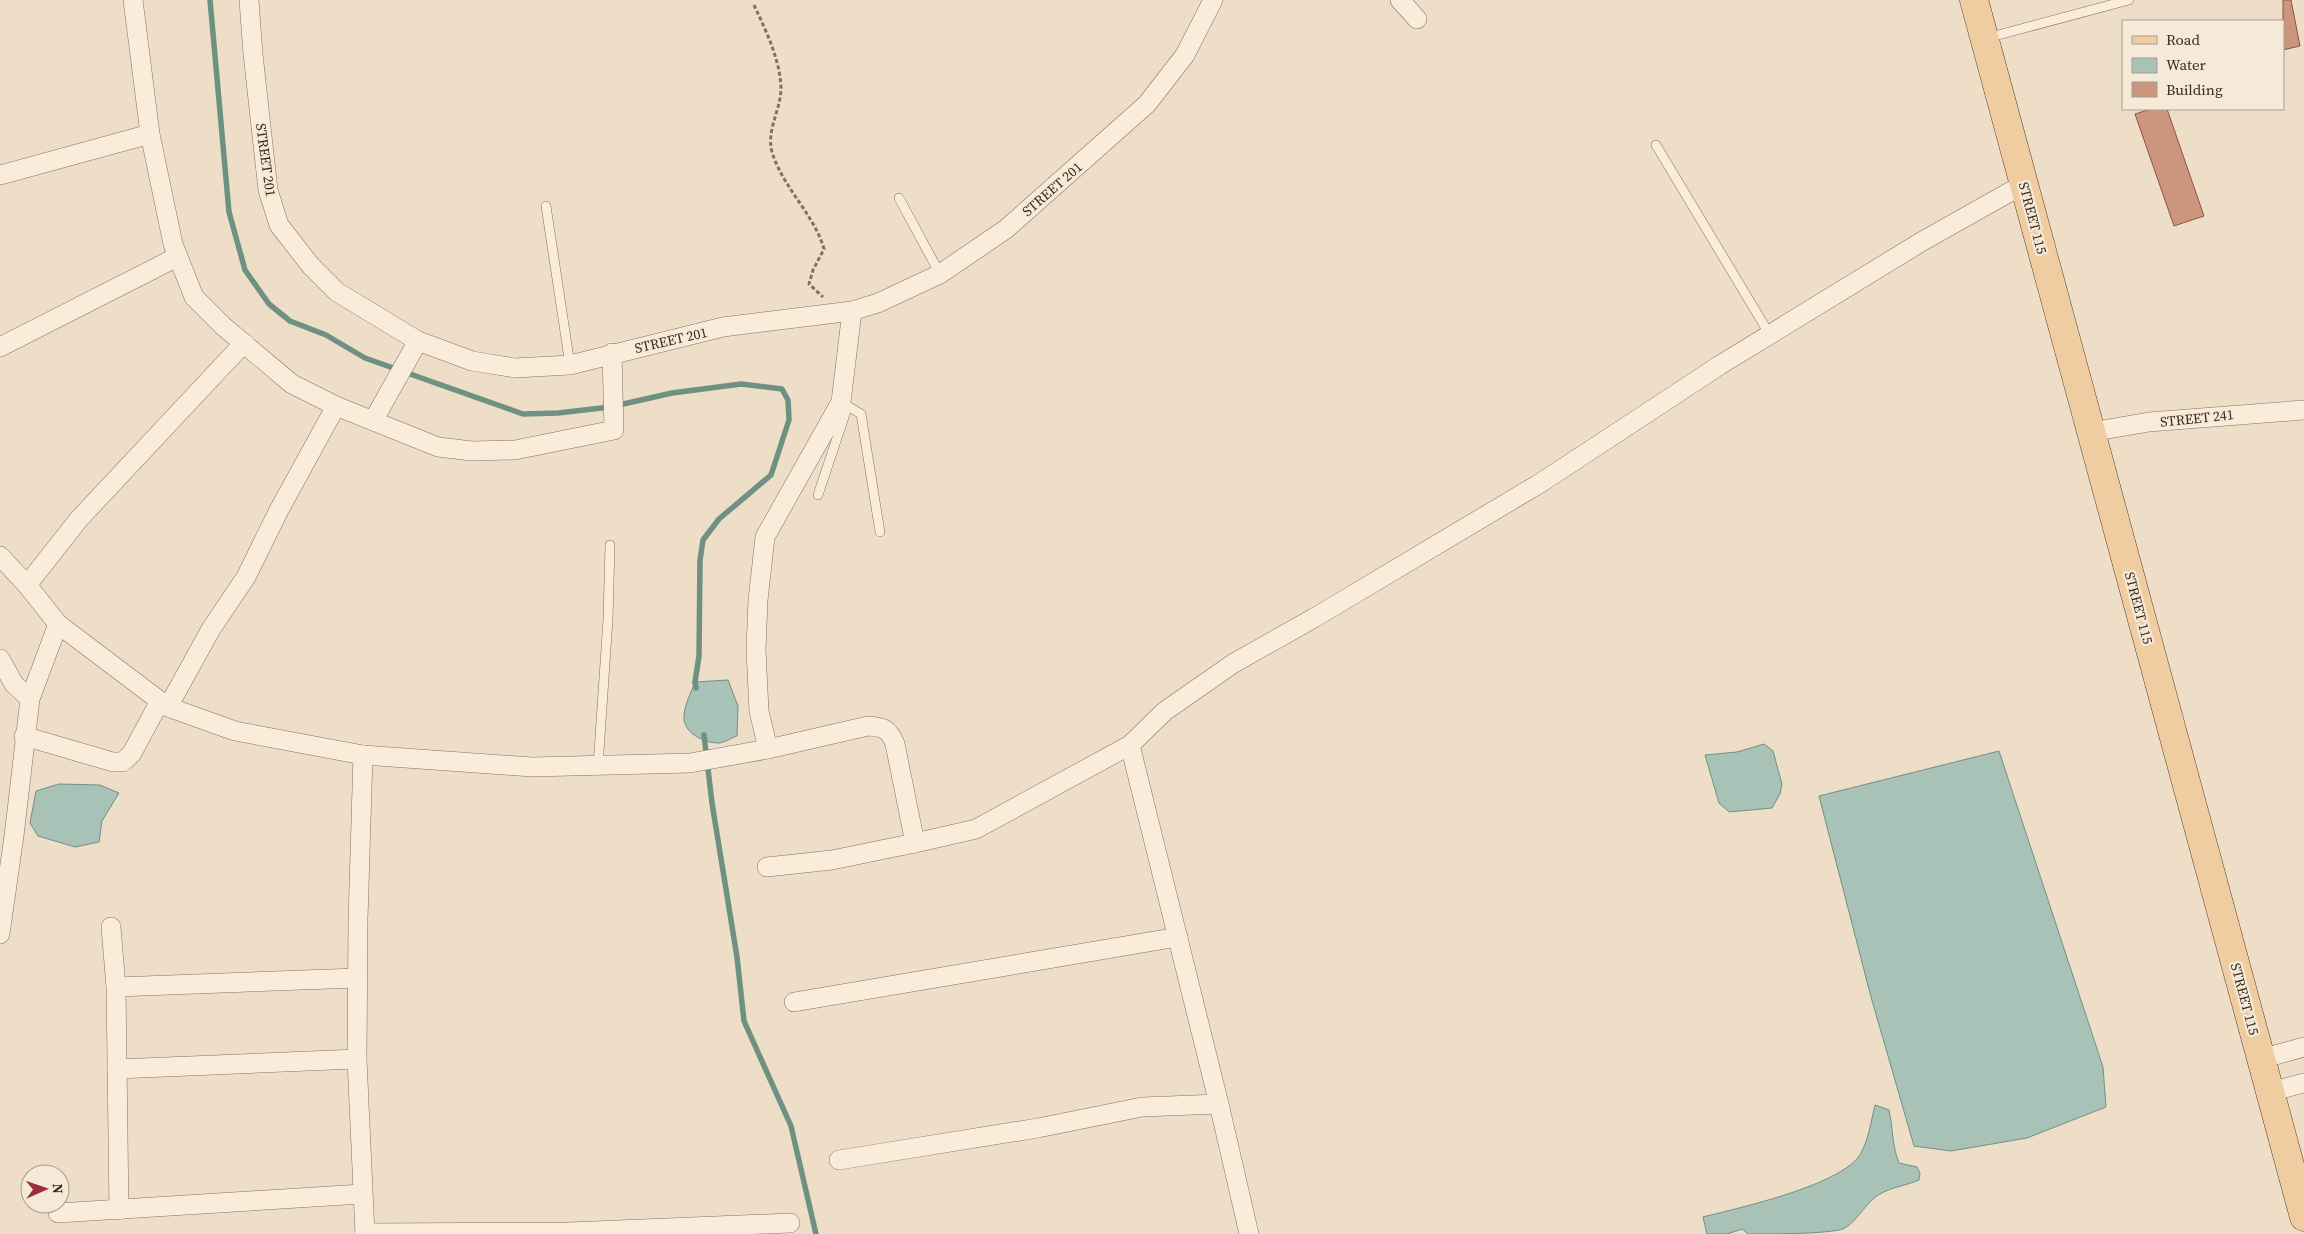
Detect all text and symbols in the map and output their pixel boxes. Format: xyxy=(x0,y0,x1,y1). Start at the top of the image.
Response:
legend xyxy=(2122,20,2284,110)
text: Road xyxy=(2166,29,2200,50)
text: Water xyxy=(2166,54,2207,75)
text: Building xyxy=(2166,79,2223,100)
street label: STREET 201 xyxy=(251,122,281,198)
street label: STREET 201 xyxy=(1018,157,1086,221)
street label: STREET 115 xyxy=(2014,180,2052,256)
street label: STREET 201 xyxy=(633,322,709,358)
street label: STREET 241 xyxy=(2159,404,2235,432)
street label: STREET 115 xyxy=(2120,570,2158,646)
street label: STREET 115 xyxy=(2226,961,2264,1037)
north arrow xyxy=(20,1164,70,1214)
text: N xyxy=(48,1183,68,1194)

